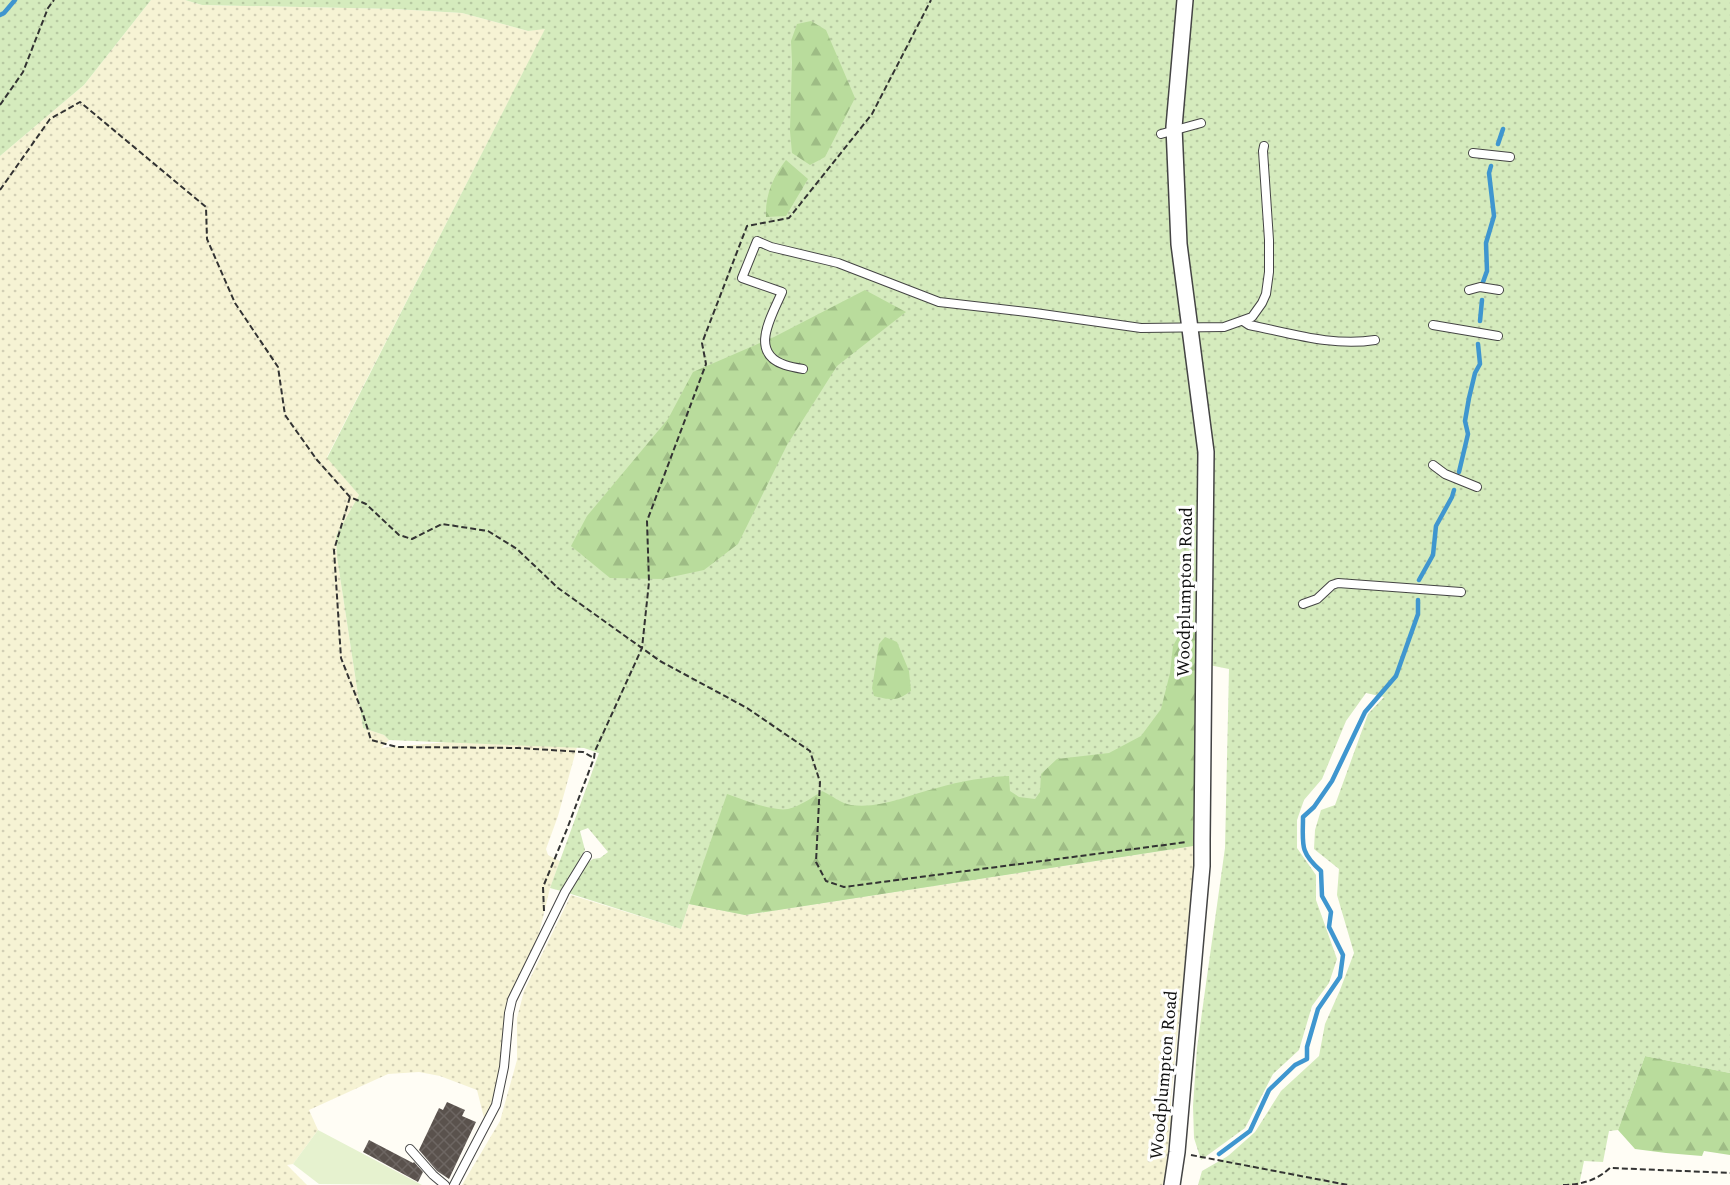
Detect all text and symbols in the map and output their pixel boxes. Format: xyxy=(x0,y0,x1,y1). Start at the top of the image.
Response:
street label: Woodplumpton Road xyxy=(1170,507,1200,677)
street label: Woodplumpton Road xyxy=(1143,989,1185,1161)

